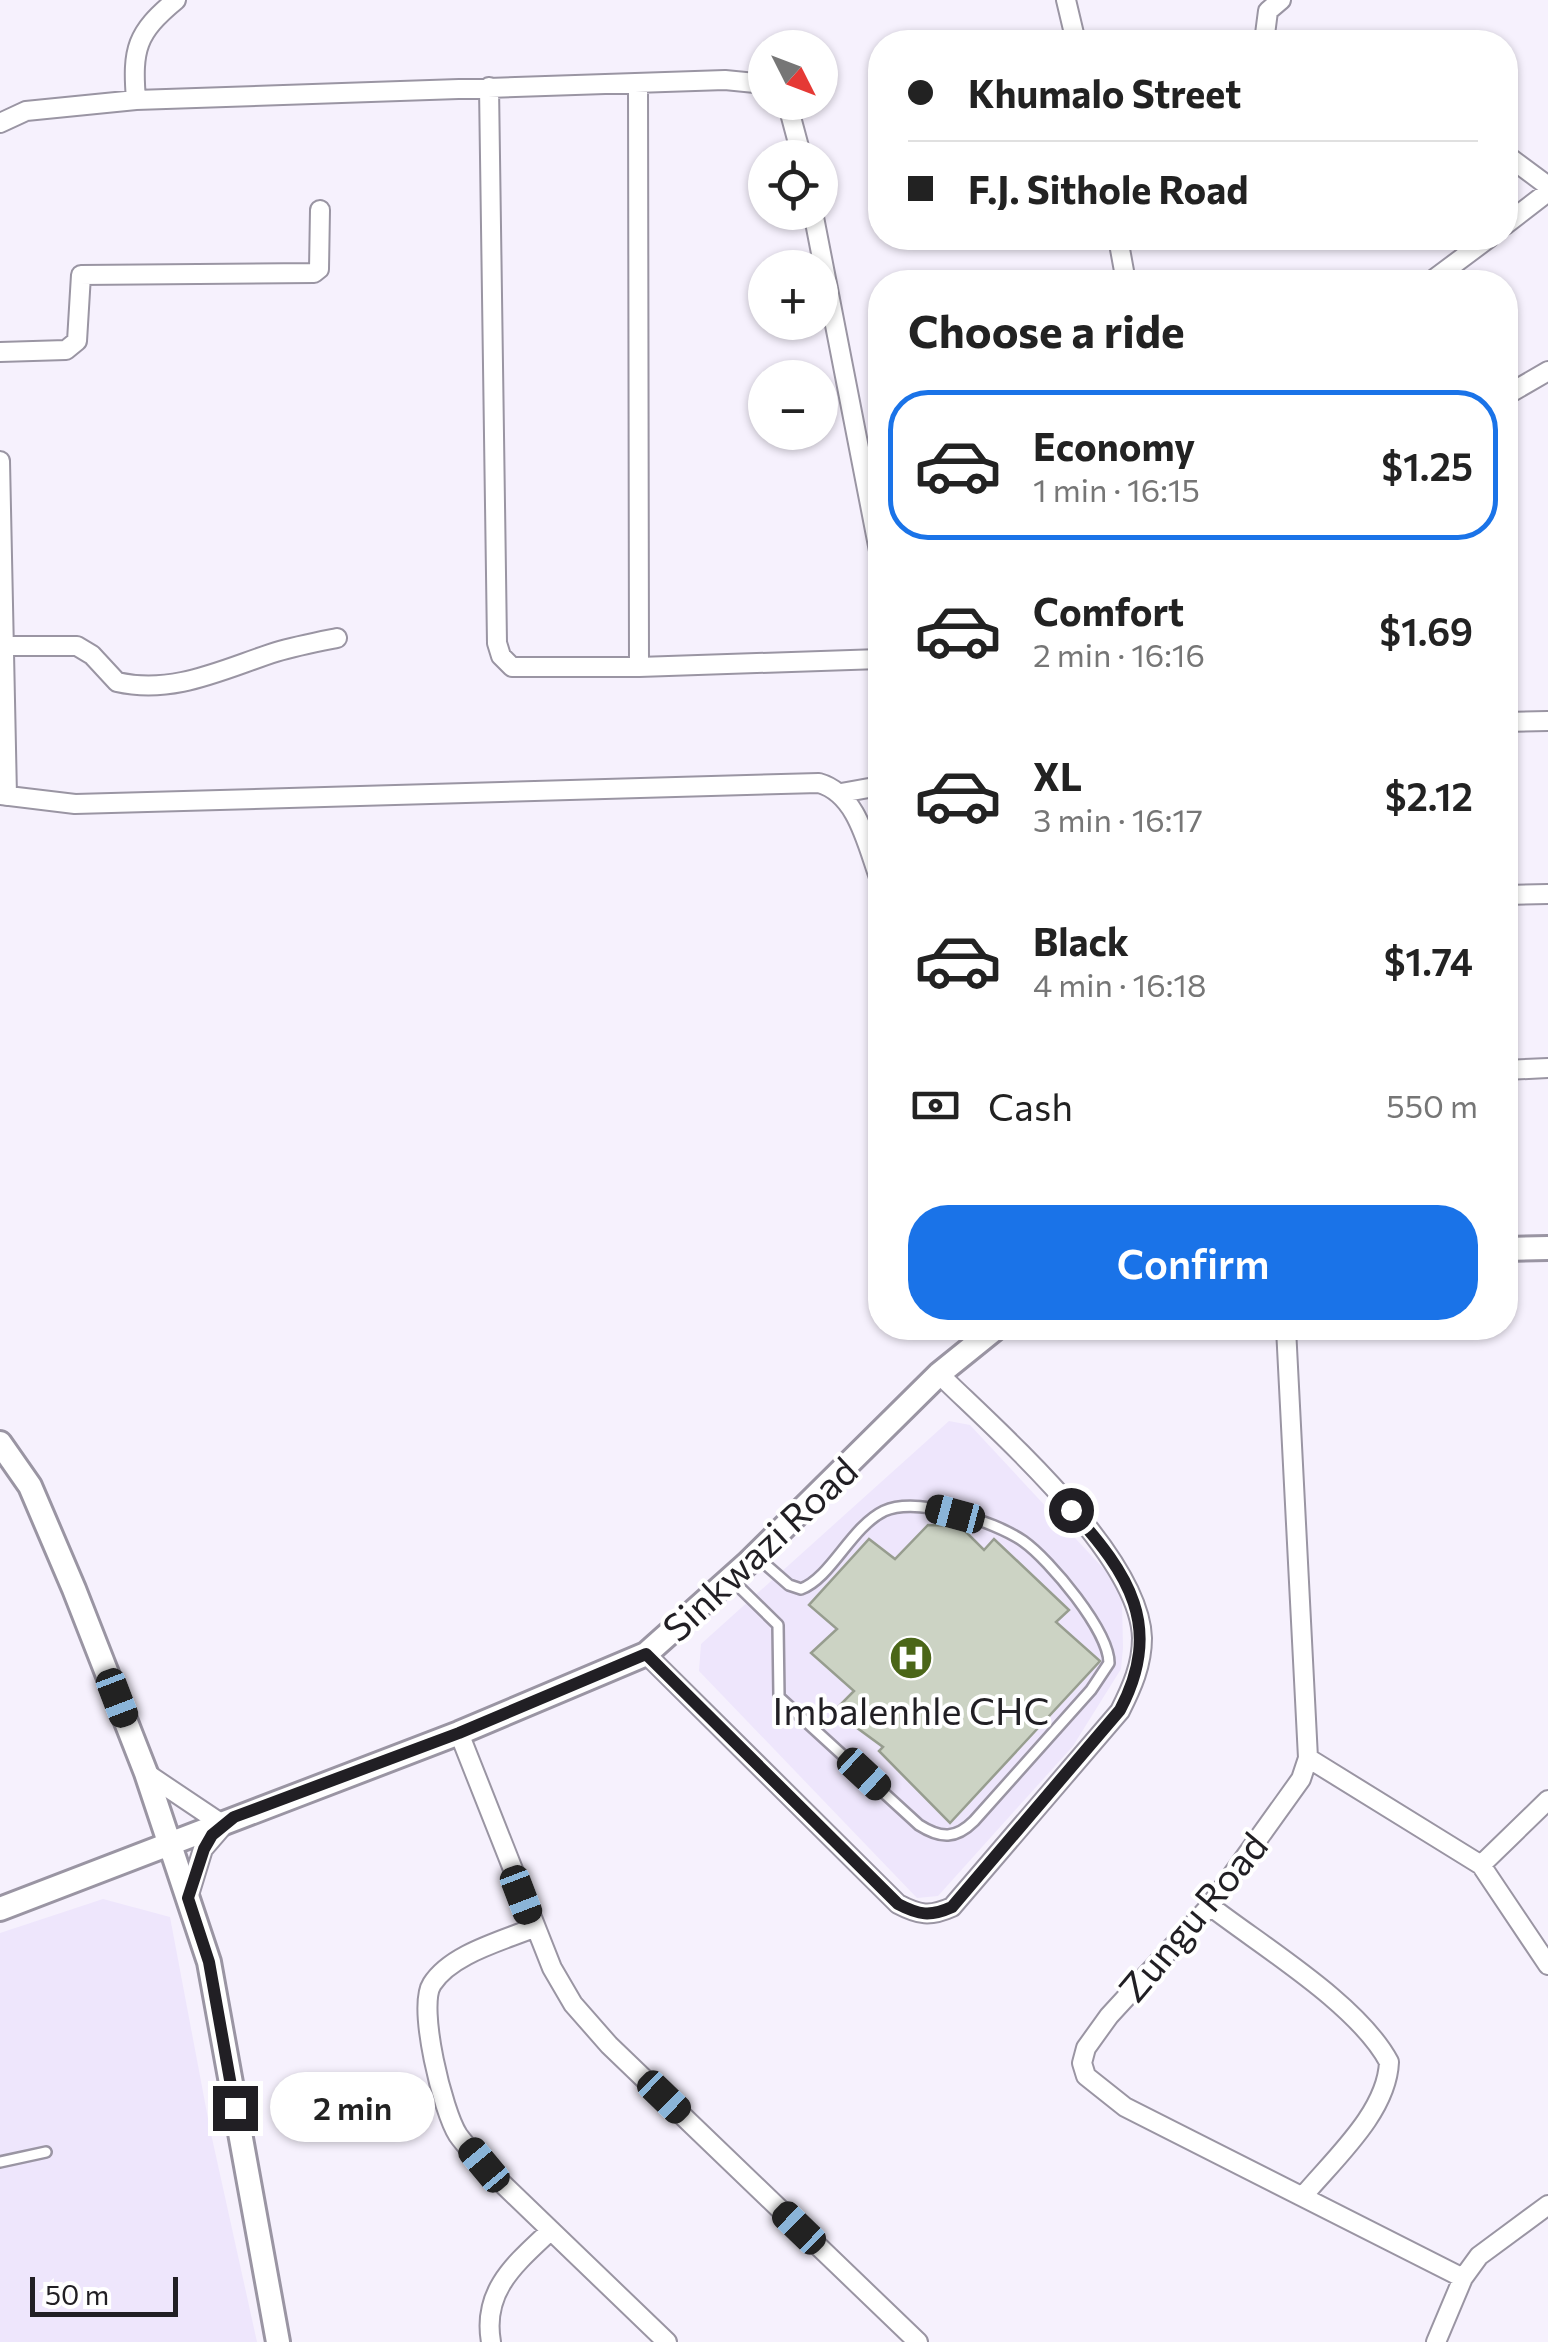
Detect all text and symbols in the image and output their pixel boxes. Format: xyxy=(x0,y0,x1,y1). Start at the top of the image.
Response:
north arrow xyxy=(748,30,838,120)
map controls xyxy=(748,30,838,450)
text: Khumalo Street xyxy=(968,69,1241,116)
button: locate xyxy=(748,140,838,230)
text: F.J. Sithole Road xyxy=(968,165,1248,212)
button: + xyxy=(748,250,838,340)
text: Choose a ride xyxy=(908,302,1185,357)
button: − xyxy=(748,360,838,450)
icon: car xyxy=(913,420,1003,510)
text: Economy xyxy=(1033,422,1195,469)
text: $1.25 xyxy=(1381,442,1473,489)
text: 1 min · 16:15 xyxy=(1033,469,1200,509)
icon: car xyxy=(913,585,1003,675)
text: Comfort xyxy=(1033,587,1184,634)
text: $1.69 xyxy=(1379,607,1473,654)
text: 2 min · 16:16 xyxy=(1033,634,1205,674)
icon: car xyxy=(913,750,1003,840)
text: XL xyxy=(1033,752,1082,799)
text: $2.12 xyxy=(1385,772,1473,819)
text: 3 min · 16:17 xyxy=(1033,799,1203,839)
icon: car xyxy=(913,915,1003,1005)
text: Black xyxy=(1033,917,1129,964)
text: $1.74 xyxy=(1384,937,1473,984)
text: 4 min · 16:18 xyxy=(1033,964,1206,1004)
icon: cash xyxy=(908,1078,963,1133)
text: Cash xyxy=(988,1082,1073,1129)
text: 550 m xyxy=(1386,1085,1478,1125)
button: Confirm xyxy=(908,1205,1478,1320)
street label: Sinkwazi Road xyxy=(652,1446,866,1650)
route start xyxy=(1049,1488,1094,1533)
car xyxy=(922,1492,988,1536)
hospital icon: Imbalenhle CHC xyxy=(888,1635,934,1681)
car xyxy=(92,1665,142,1731)
place label: Imbalenhle CHC xyxy=(773,1686,1049,1733)
car xyxy=(832,1743,896,1805)
street label: Zungu Road xyxy=(1108,1822,1276,2010)
car xyxy=(496,1862,546,1928)
car xyxy=(632,2065,696,2129)
callout: 2 min xyxy=(270,2073,435,2143)
route end xyxy=(213,2086,258,2131)
text: 2 min xyxy=(313,2087,392,2127)
car xyxy=(453,2132,515,2198)
car xyxy=(767,2196,831,2260)
scale bar xyxy=(30,2272,178,2316)
text: 50 m xyxy=(45,2277,109,2311)

